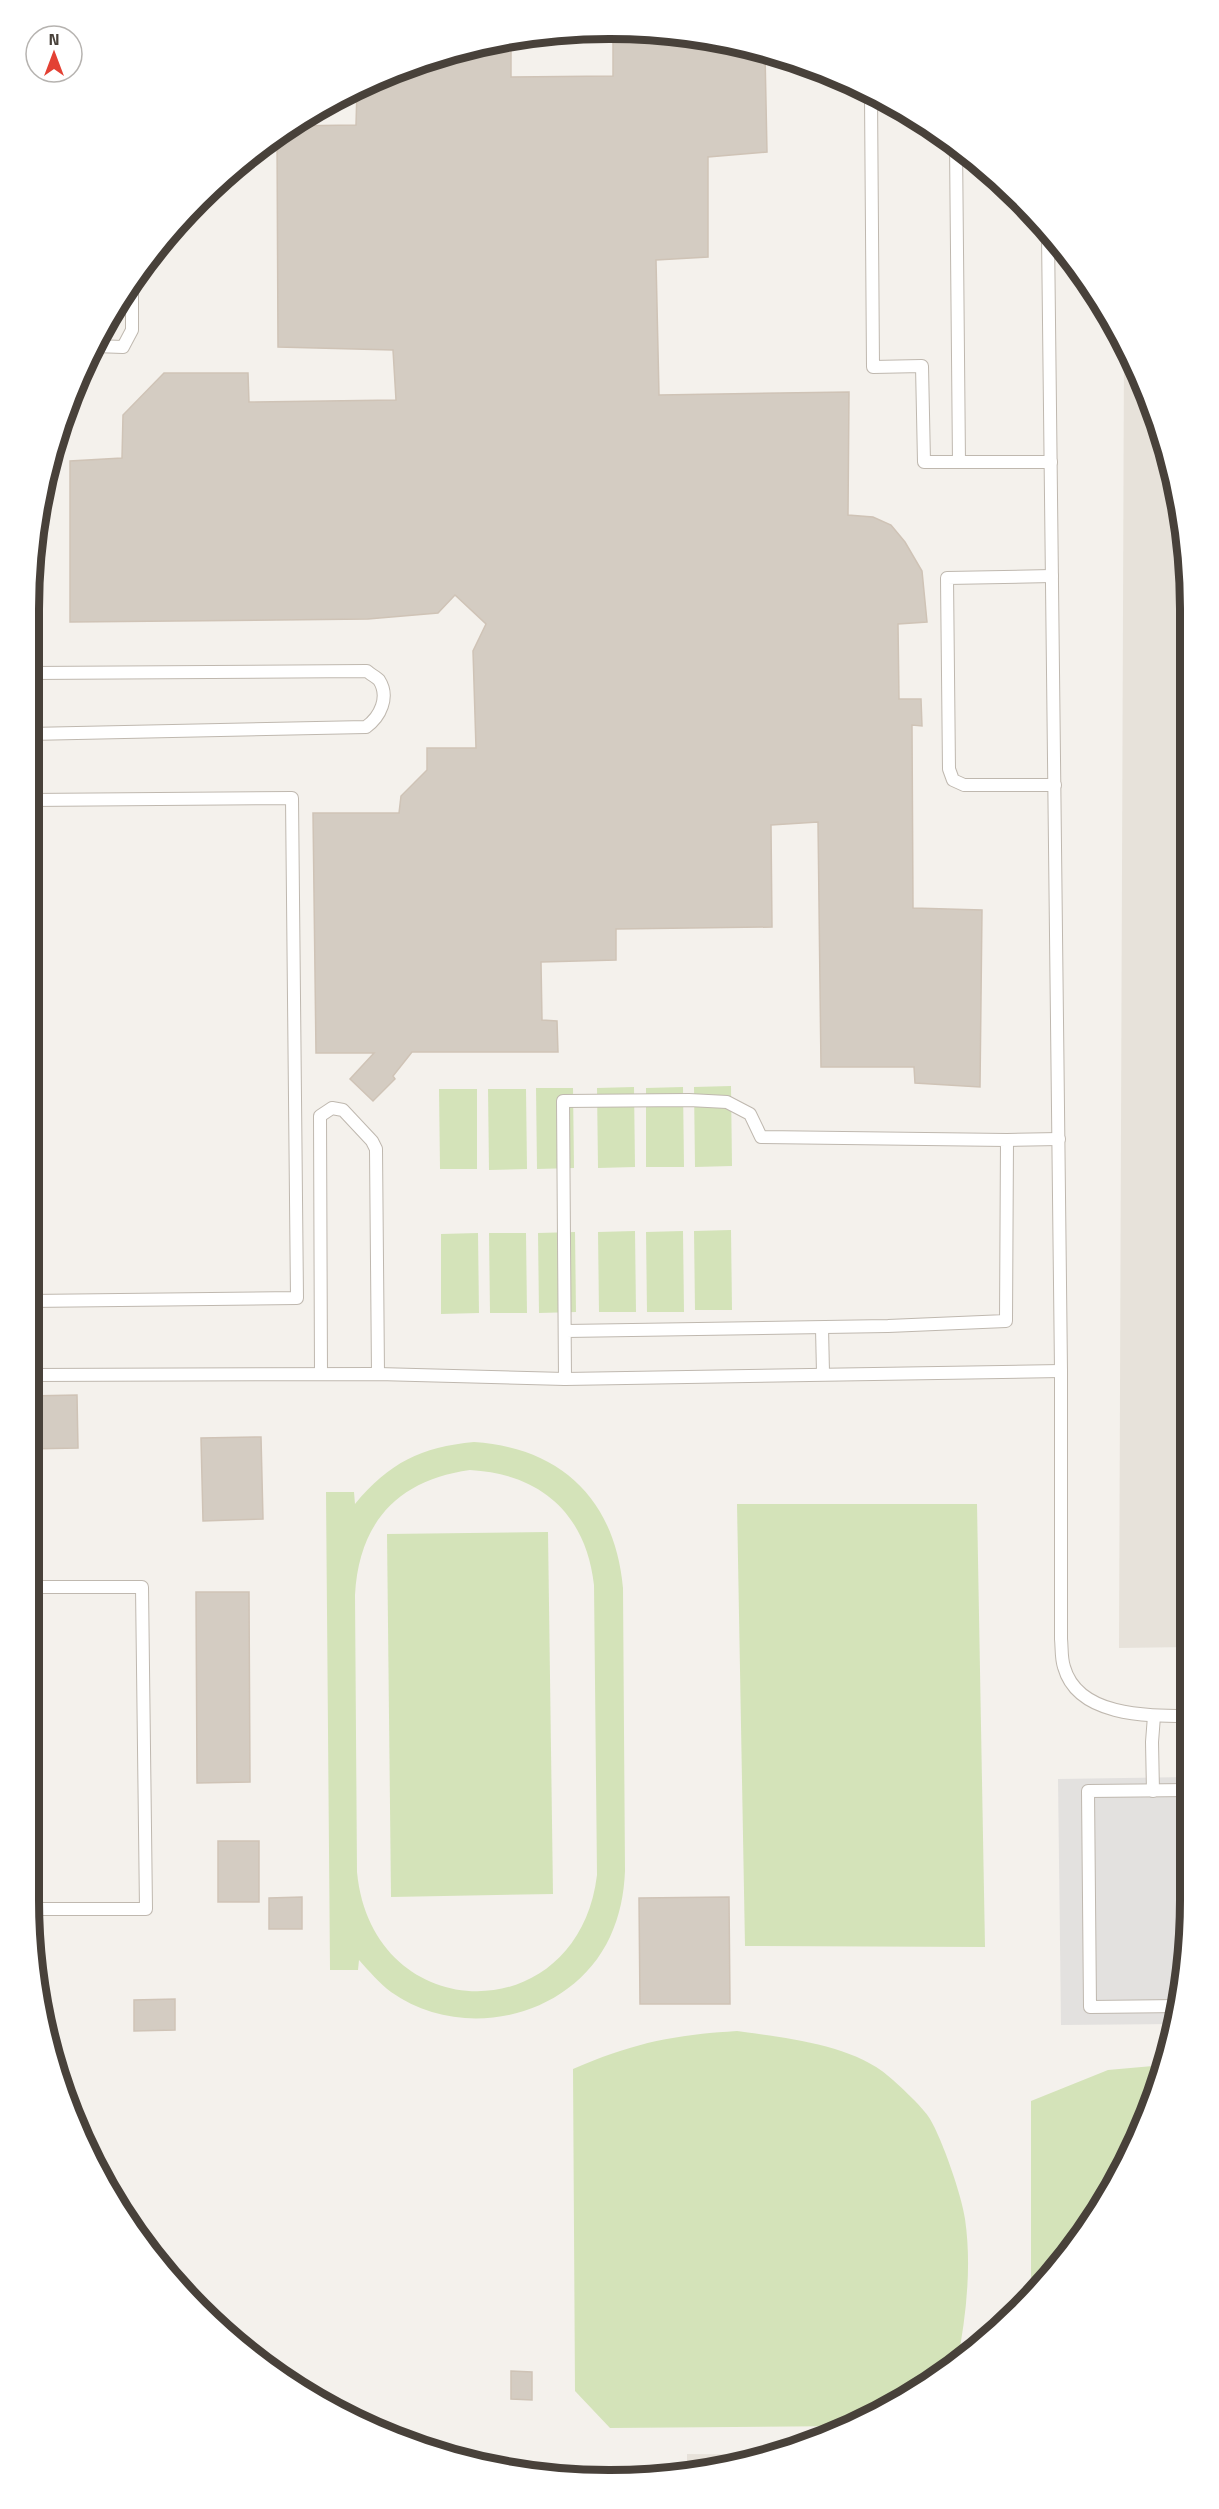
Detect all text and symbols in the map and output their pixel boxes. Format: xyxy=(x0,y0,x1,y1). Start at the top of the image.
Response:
north arrow xyxy=(24,24,84,84)
text: N xyxy=(48,27,60,51)

